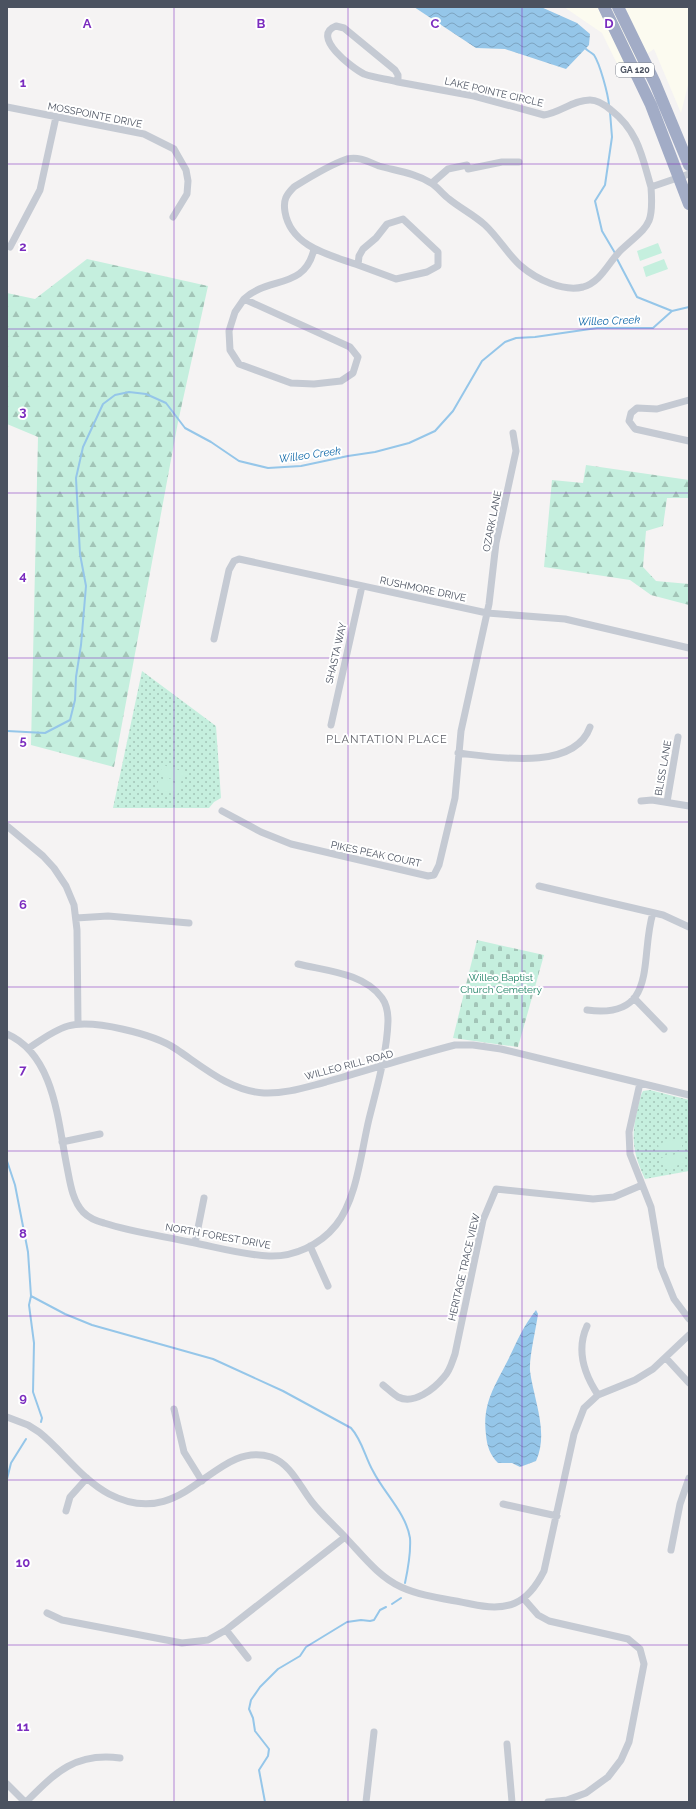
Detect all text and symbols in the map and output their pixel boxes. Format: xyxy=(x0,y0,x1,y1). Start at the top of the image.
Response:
text: A xyxy=(83,16,92,31)
text: B xyxy=(257,16,266,31)
text: C xyxy=(431,16,440,31)
text: D xyxy=(604,16,614,31)
road number: GA 120 xyxy=(616,63,654,77)
text: 1 xyxy=(20,75,27,90)
street label: LAKE POINTE CIRCLE xyxy=(444,75,544,109)
street label: MOSSPOINTE DRIVE xyxy=(47,100,143,130)
text: 2 xyxy=(19,239,27,254)
water label: Willeo Creek xyxy=(578,313,641,329)
text: 3 xyxy=(19,404,27,419)
water label: Willeo Creek xyxy=(278,444,342,466)
street label: OZARK LANE xyxy=(481,489,503,553)
text: 4 xyxy=(19,568,27,583)
street label: RUSHMORE DRIVE xyxy=(379,574,467,604)
street label: SHASTA WAY xyxy=(324,621,349,685)
text: 5 xyxy=(19,733,27,748)
district label: PLANTATION PLACE xyxy=(326,733,448,746)
street label: BLISS LANE xyxy=(653,739,673,797)
street label: PIKES PEAK COURT xyxy=(330,839,422,869)
text: 6 xyxy=(19,897,27,912)
park label: Willeo Baptist Church Cemetery xyxy=(460,972,542,995)
street label: WILLEO RILL ROAD xyxy=(304,1048,394,1082)
text: 7 xyxy=(19,1062,27,1077)
street label: HERITAGE TRACE VIEW xyxy=(446,1212,482,1322)
street label: NORTH FOREST DRIVE xyxy=(164,1221,272,1251)
text: 8 xyxy=(19,1226,27,1241)
text: 9 xyxy=(19,1390,27,1405)
text: 10 xyxy=(16,1555,30,1570)
text: 11 xyxy=(17,1719,30,1734)

